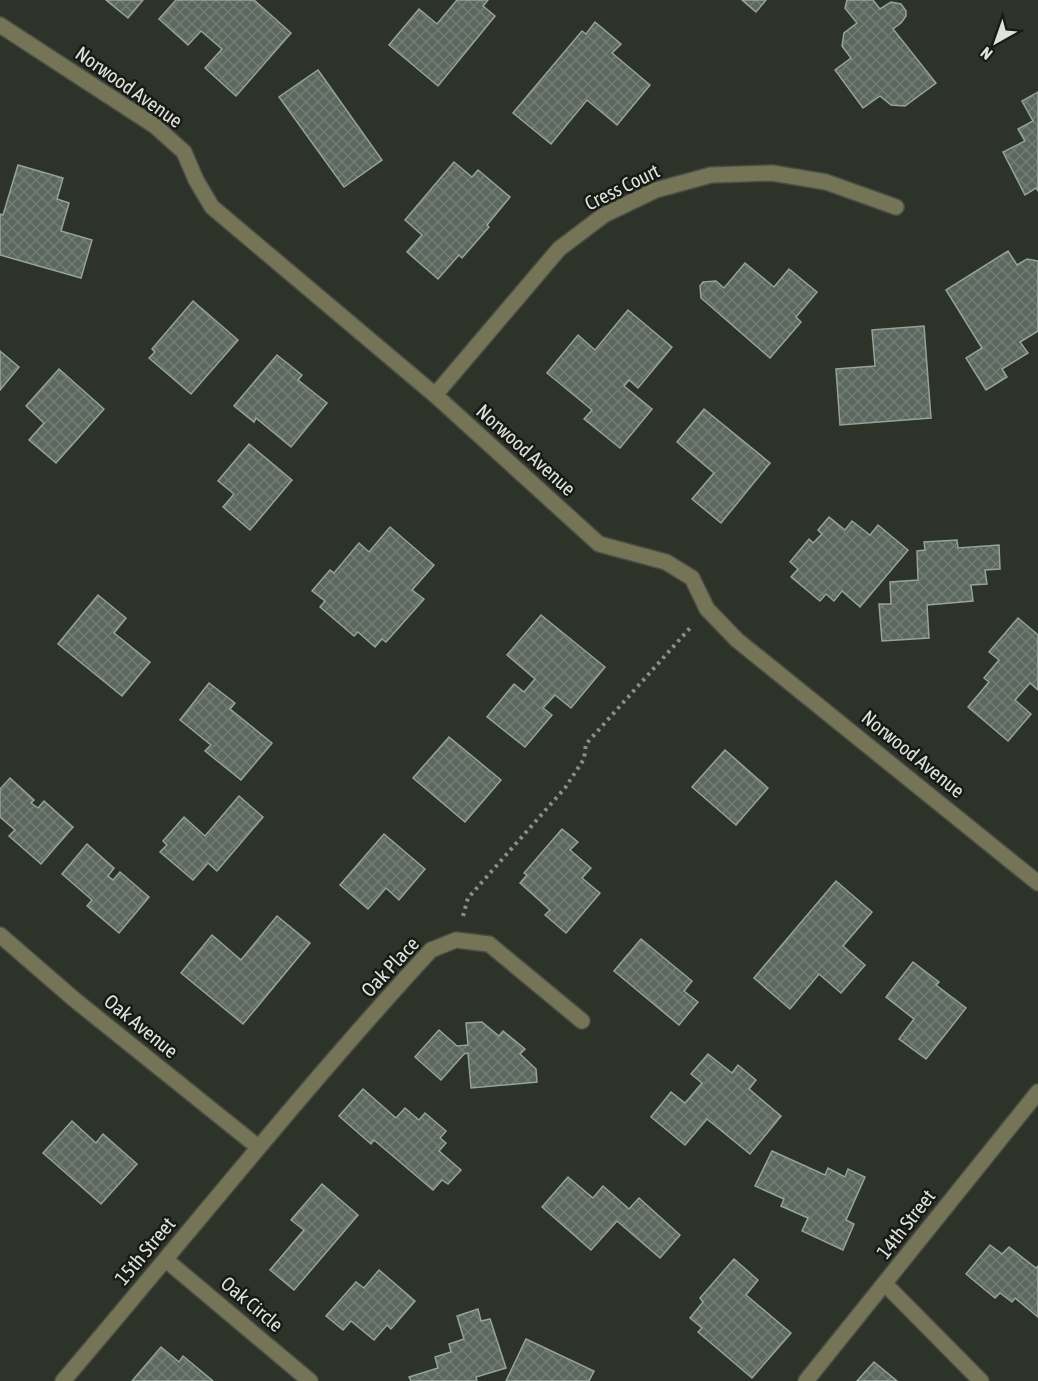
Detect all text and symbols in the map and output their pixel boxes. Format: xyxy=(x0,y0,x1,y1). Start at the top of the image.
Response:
north arrow xyxy=(966,12,1026,72)
street label: Norwood Avenue xyxy=(71,41,187,132)
text: N xyxy=(977,44,996,63)
street label: Cress Court xyxy=(581,158,663,215)
street label: Norwood Avenue xyxy=(472,399,581,500)
street label: Norwood Avenue xyxy=(857,705,969,802)
street label: Oak Place xyxy=(356,932,423,1001)
street label: Oak Avenue xyxy=(100,989,183,1062)
street label: 14th Street xyxy=(872,1185,940,1263)
street label: 15th Street xyxy=(110,1212,180,1289)
street label: Oak Circle xyxy=(217,1271,288,1336)

